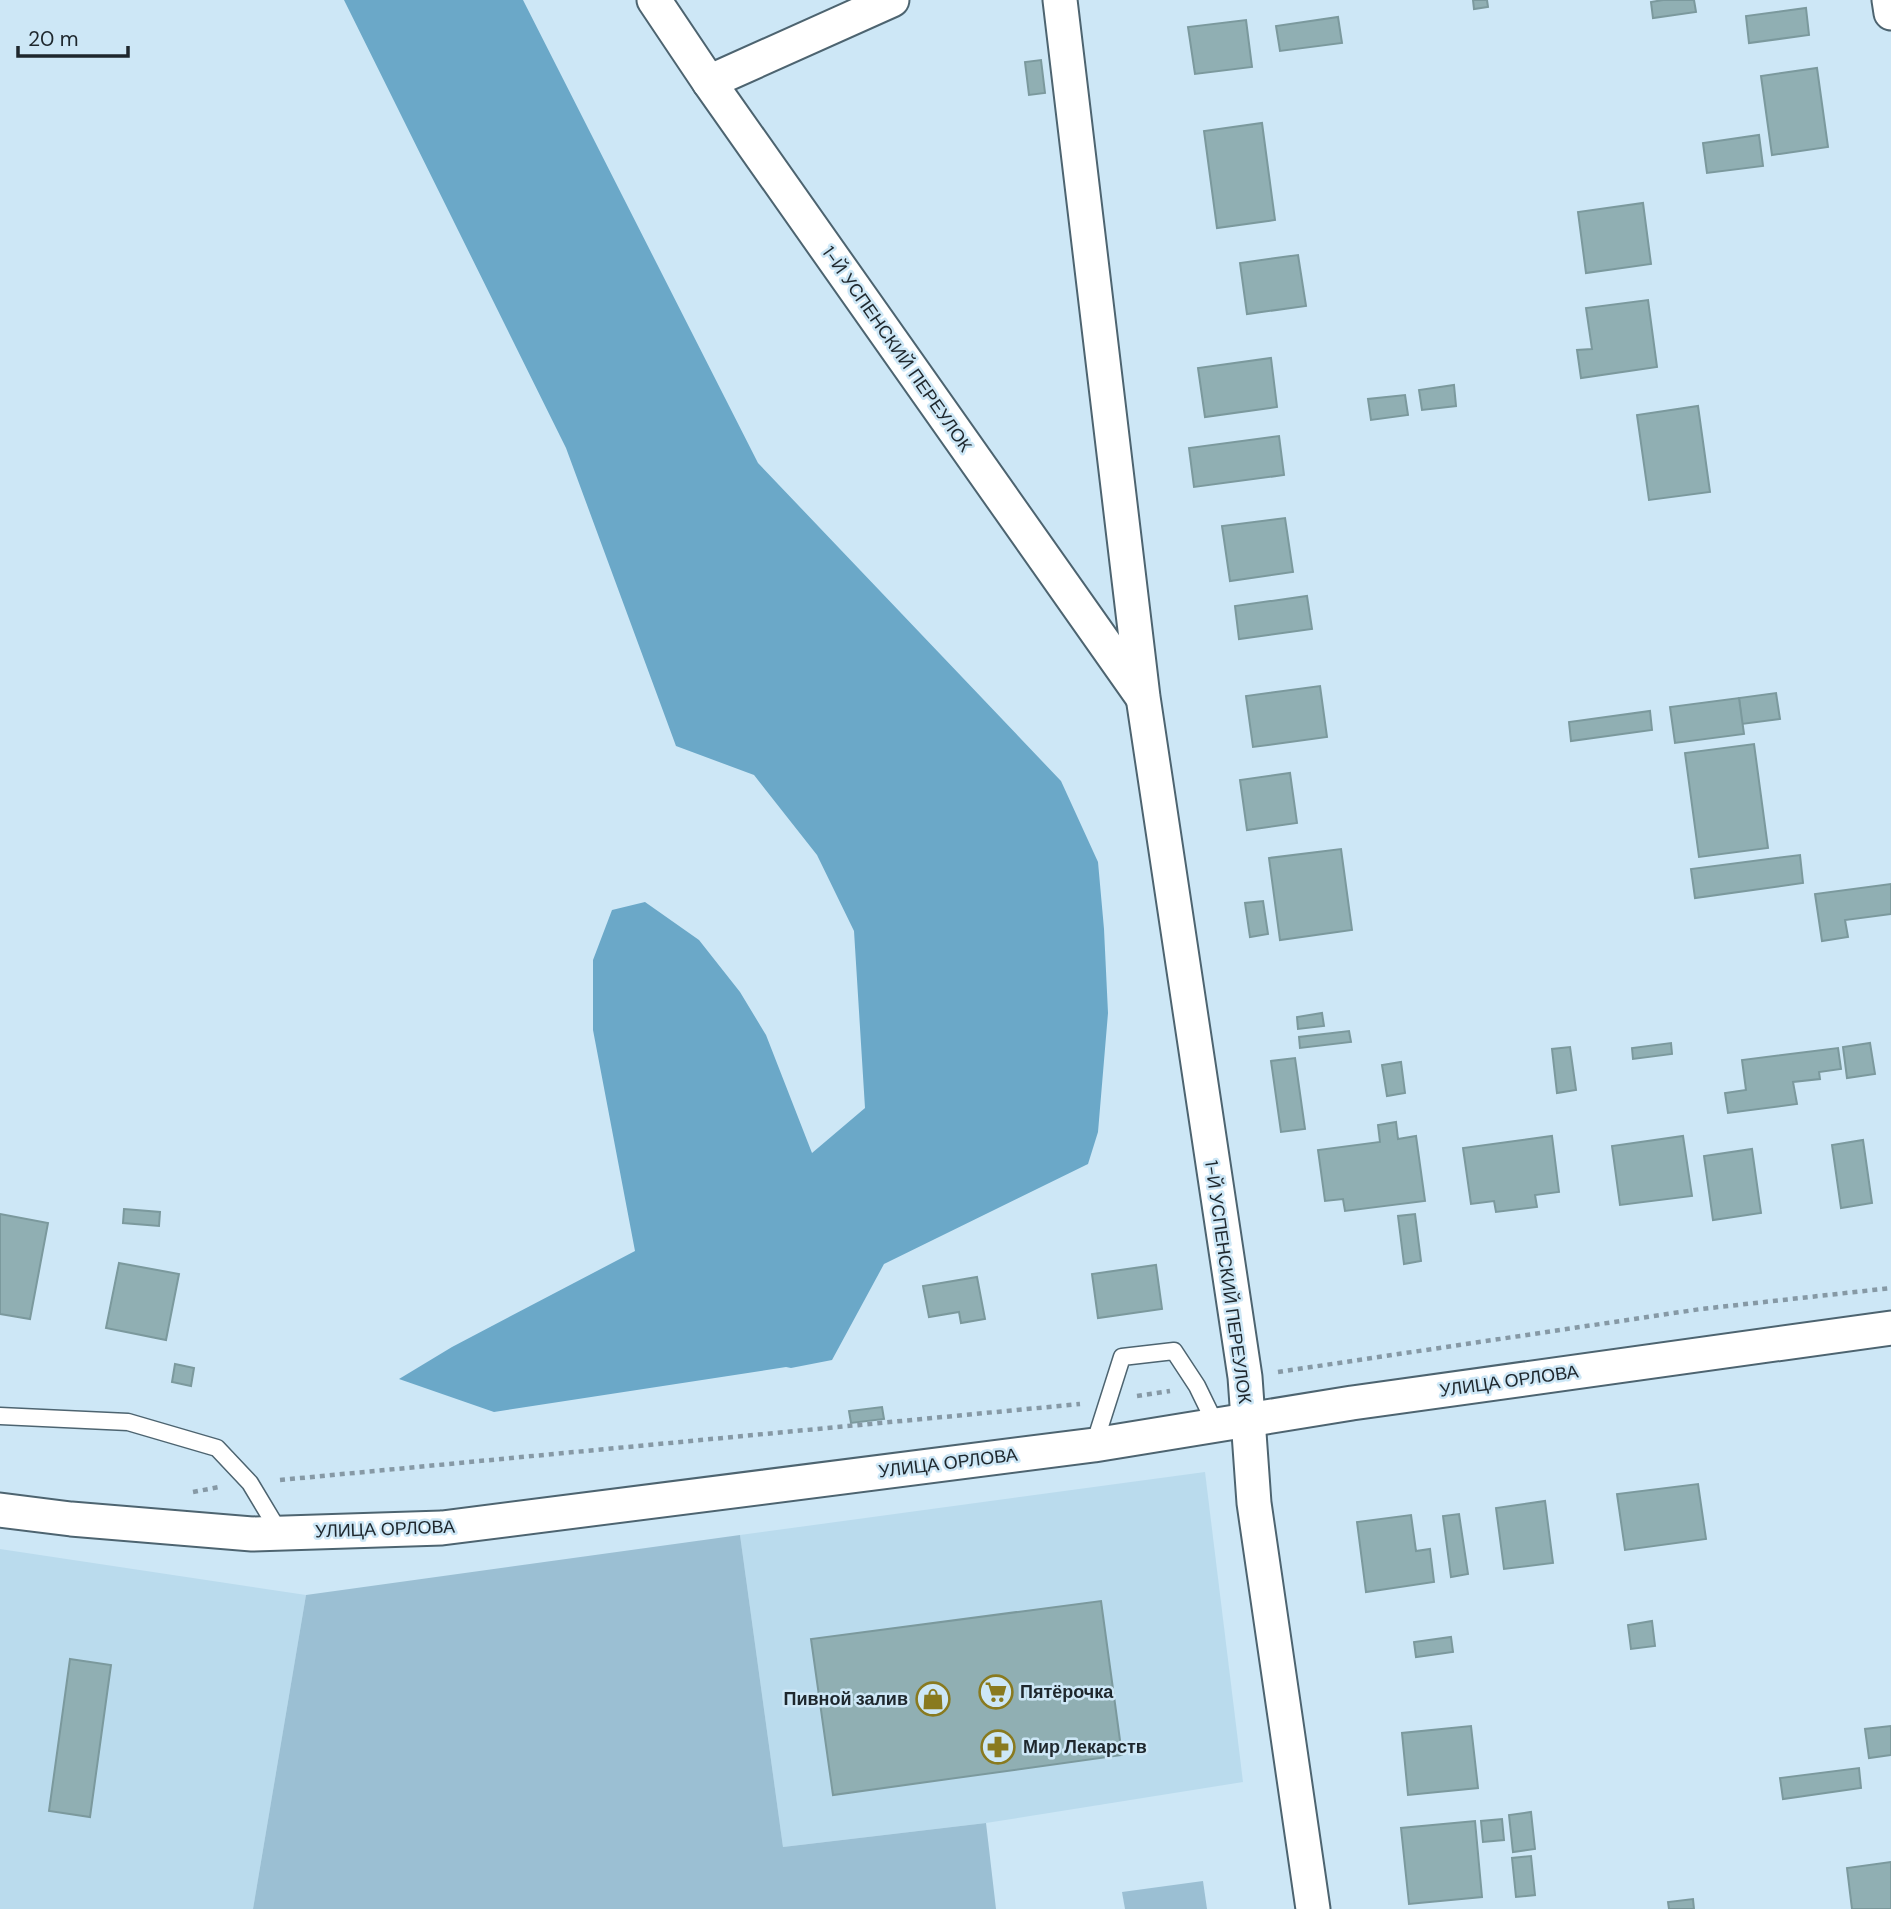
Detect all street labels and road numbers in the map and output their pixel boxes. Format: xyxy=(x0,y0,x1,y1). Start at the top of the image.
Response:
street label: 1-Й УСПЕНСКИЙ ПЕРЕУЛОК xyxy=(817,241,978,457)
street label: 1-Й УСПЕНСКИЙ ПЕРЕУЛОК xyxy=(1199,1159,1257,1406)
street label: УЛИЦА ОРЛОВА xyxy=(1438,1359,1580,1403)
street label: УЛИЦА ОРЛОВА xyxy=(877,1443,1019,1483)
street label: УЛИЦА ОРЛОВА xyxy=(315,1515,455,1543)

